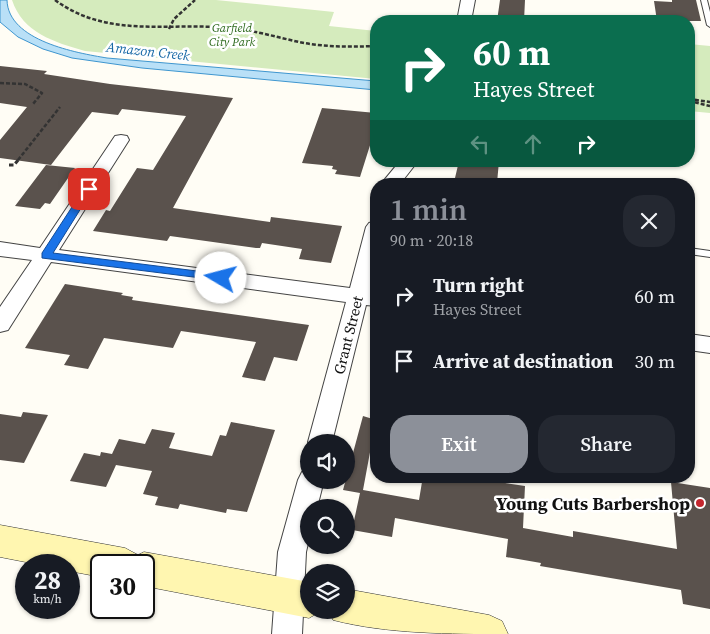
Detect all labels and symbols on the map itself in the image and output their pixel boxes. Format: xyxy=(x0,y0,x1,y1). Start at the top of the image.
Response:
park label: Garfield City Park xyxy=(209,20,255,50)
water label: Amazon Creek xyxy=(104,37,191,65)
pin xyxy=(68,168,110,210)
position arrow xyxy=(194,251,246,303)
street label: Grant Street xyxy=(328,293,368,376)
place label: Young Cuts Barbershop xyxy=(496,491,690,516)
marker: Young Cuts Barbershop xyxy=(694,497,706,509)
speed limit sign: 30 xyxy=(90,554,155,619)

